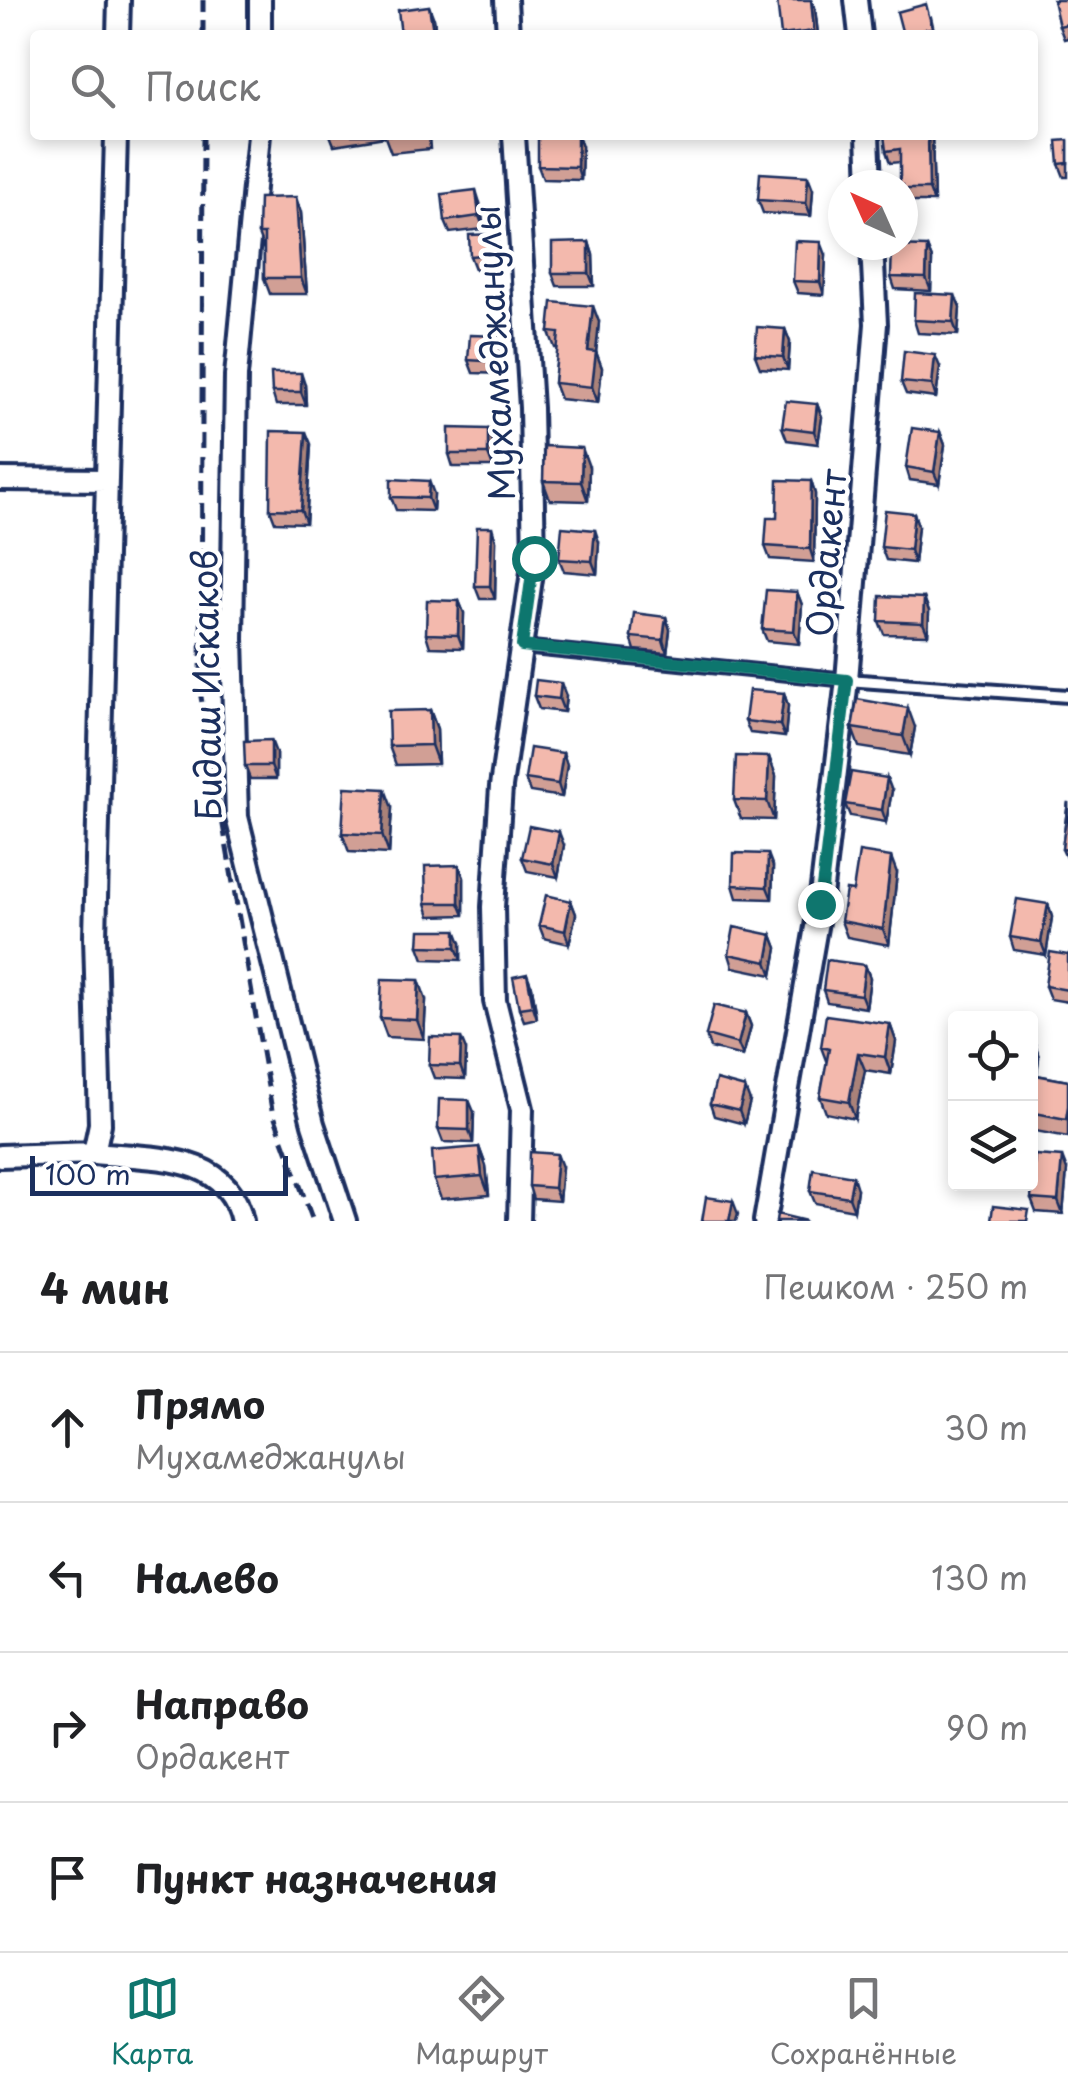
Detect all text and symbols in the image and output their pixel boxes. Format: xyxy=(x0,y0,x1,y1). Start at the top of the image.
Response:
search box xyxy=(30,30,1038,140)
text: Поиск xyxy=(145,57,260,114)
icon: search xyxy=(65,58,120,113)
north arrow xyxy=(828,170,918,260)
street label: Мухамеджанулы xyxy=(459,204,527,502)
street label: Ордакент xyxy=(791,466,859,639)
route start xyxy=(512,536,558,582)
street label: Бидаш Искаков xyxy=(176,549,234,821)
route end xyxy=(798,882,844,928)
map controls xyxy=(948,1011,1038,1191)
button: locate xyxy=(948,1011,1038,1101)
button: layers xyxy=(948,1101,1038,1191)
scale bar xyxy=(30,1151,288,1196)
text: 100 m xyxy=(45,1152,131,1195)
text: 4 мин xyxy=(40,1255,170,1318)
text: Пешком · 250 m xyxy=(764,1262,1028,1310)
text: Прямо xyxy=(135,1375,265,1432)
icon: ahead xyxy=(40,1400,95,1455)
text: 30 m xyxy=(944,1403,1028,1451)
text: Мухамеджанулы xyxy=(135,1432,406,1480)
text: Налево xyxy=(135,1549,279,1606)
icon: left xyxy=(40,1550,95,1605)
text: 130 m xyxy=(931,1553,1028,1601)
text: Направо xyxy=(135,1675,309,1732)
icon: right xyxy=(40,1700,95,1755)
text: 90 m xyxy=(946,1703,1028,1751)
text: Ордакент xyxy=(135,1732,289,1780)
text: Пункт назначения xyxy=(135,1849,498,1906)
icon: arrive xyxy=(40,1850,95,1905)
tab: Карта xyxy=(111,1971,193,2074)
tab: Маршрут xyxy=(415,1971,548,2074)
tab: Сохранённые xyxy=(770,1971,957,2074)

